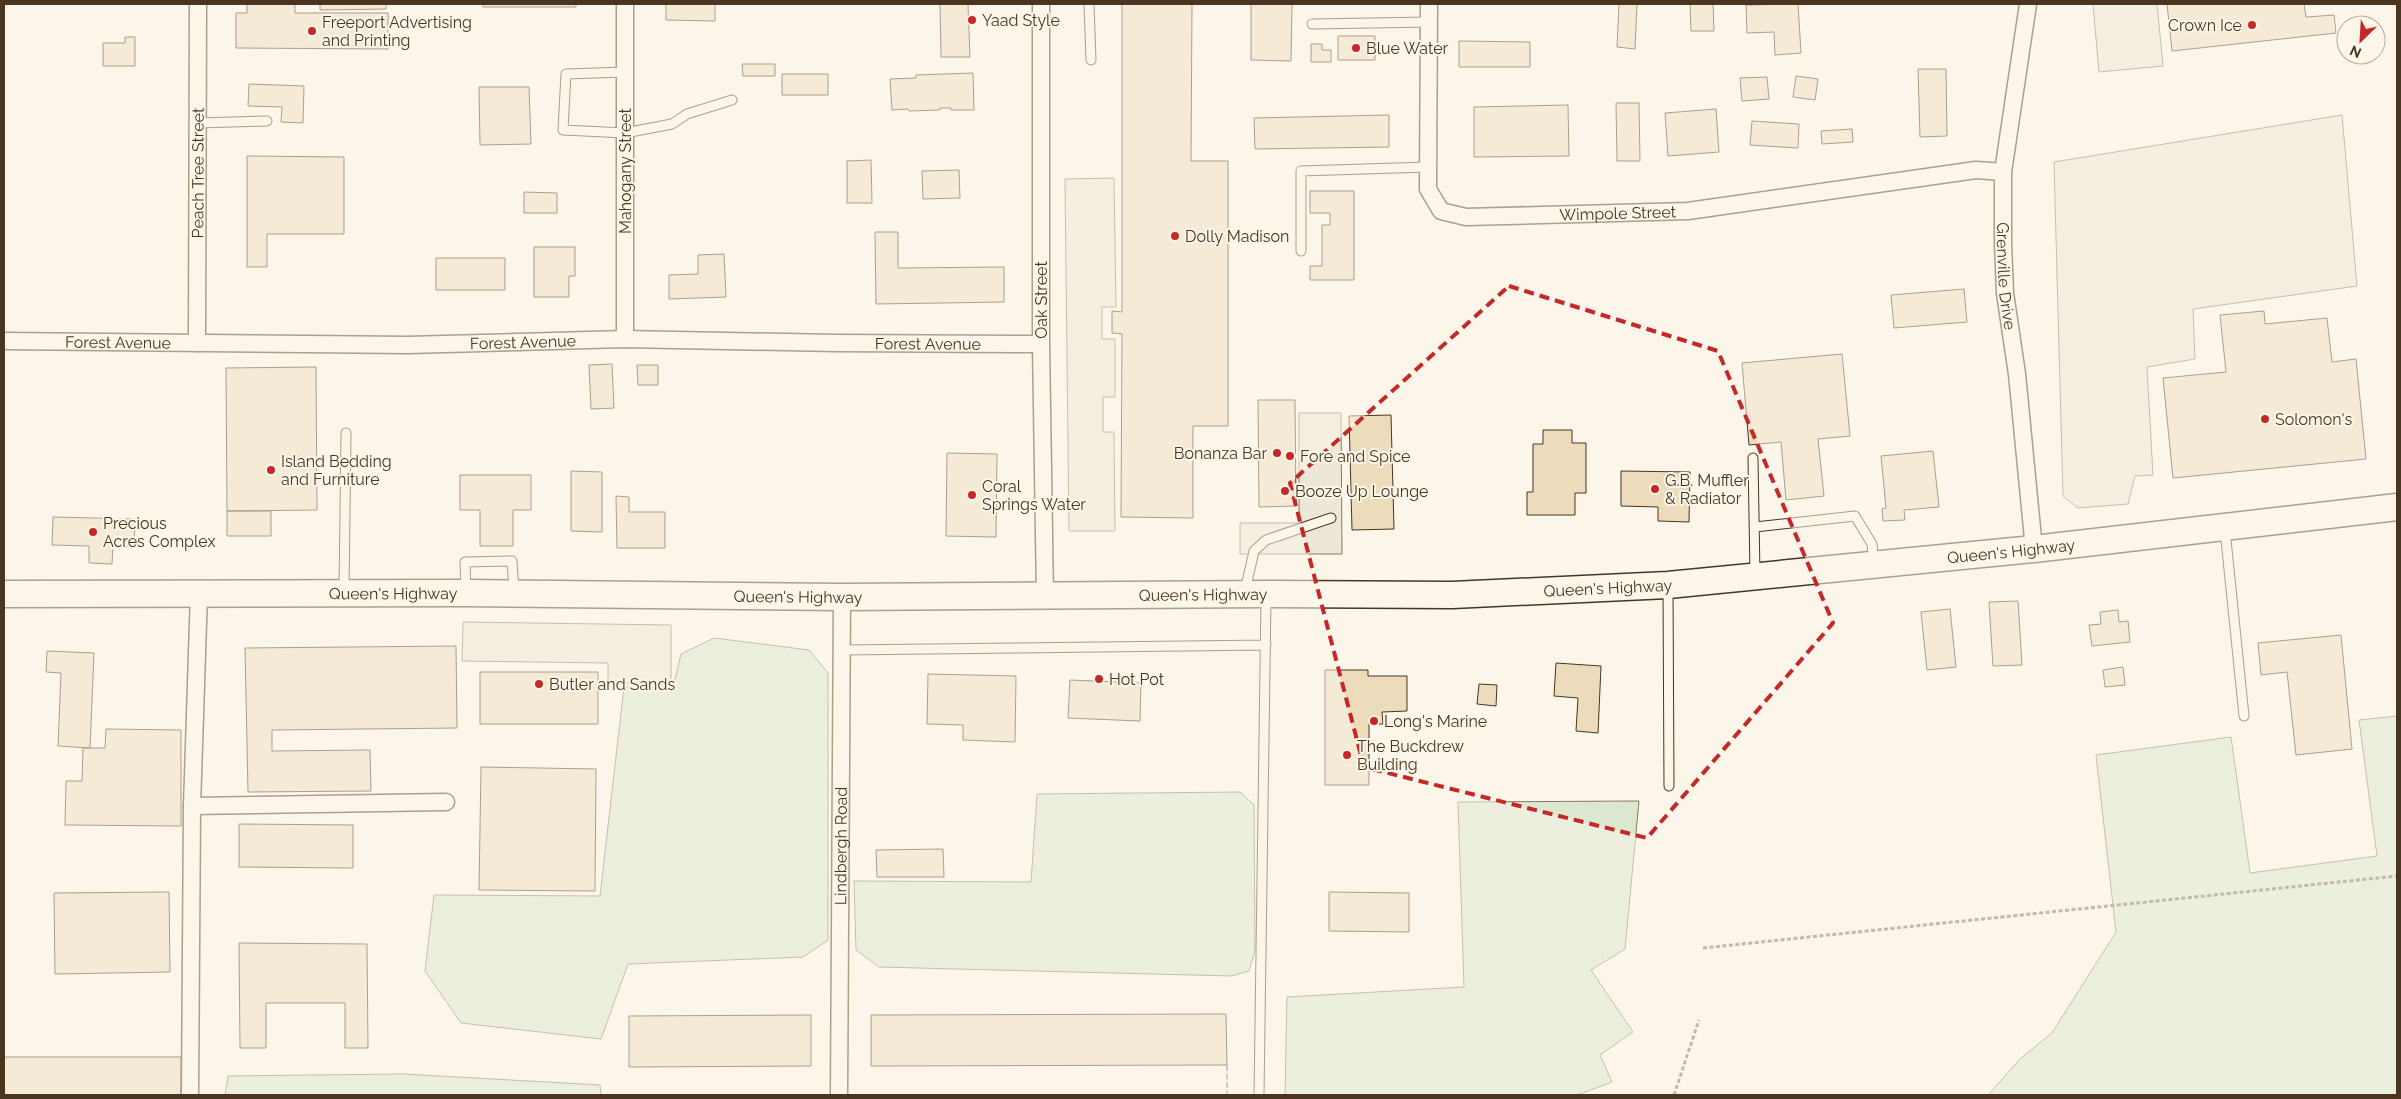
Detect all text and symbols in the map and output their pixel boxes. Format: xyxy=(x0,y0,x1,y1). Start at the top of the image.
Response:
place label: Yaad Style xyxy=(982,11,1060,30)
place label: Freeport Advertising and Printing xyxy=(322,13,472,50)
marker: Yaad Style xyxy=(966,14,978,26)
north arrow xyxy=(2336,15,2386,65)
place label: Crown Ice xyxy=(2168,16,2242,35)
marker: Crown Ice xyxy=(2246,19,2258,31)
marker: Freeport Advertising and Printing xyxy=(306,25,318,37)
place label: Blue Water xyxy=(1366,39,1449,58)
marker: Blue Water xyxy=(1350,42,1362,54)
text: N xyxy=(2347,42,2364,61)
street label: Peach Tree Street xyxy=(188,107,207,238)
street label: Mahogany Street xyxy=(616,107,635,234)
street label: Wimpole Street xyxy=(1559,202,1677,224)
street label: Grenville Drive xyxy=(1993,222,2020,331)
place label: Dolly Madison xyxy=(1185,227,1289,246)
marker: Dolly Madison xyxy=(1169,230,1181,242)
street label: Oak Street xyxy=(1032,261,1051,339)
street label: Forest Avenue xyxy=(470,331,576,353)
street label: Forest Avenue xyxy=(65,332,171,352)
street label: Forest Avenue xyxy=(875,334,981,353)
place label: Solomon's xyxy=(2275,410,2353,429)
marker: Solomon's xyxy=(2259,413,2271,425)
place label: Bonanza Bar xyxy=(1174,444,1267,463)
marker: Bonanza Bar xyxy=(1271,447,1283,459)
place label: Fore and Spice xyxy=(1300,447,1411,466)
marker: Fore and Spice xyxy=(1284,450,1296,462)
place label: Island Bedding and Furniture xyxy=(281,452,392,489)
marker: Island Bedding and Furniture xyxy=(265,464,277,476)
place label: G.B. Muffler & Radiator xyxy=(1665,471,1749,508)
place label: Coral Springs Water xyxy=(982,477,1086,514)
place label: Booze Up Lounge xyxy=(1295,482,1428,501)
marker: G.B. Muffler & Radiator xyxy=(1649,483,1661,495)
marker: Booze Up Lounge xyxy=(1279,485,1291,497)
marker: Coral Springs Water xyxy=(966,489,978,501)
place label: Precious Acres Complex xyxy=(103,514,215,551)
marker: Precious Acres Complex xyxy=(87,526,99,538)
street label: Queen's Highway xyxy=(1946,535,2076,567)
street label: Queen's Highway xyxy=(1543,575,1673,600)
street label: Queen's Highway xyxy=(329,584,458,603)
street label: Queen's Highway xyxy=(1139,584,1268,604)
street label: Queen's Highway xyxy=(734,586,863,607)
place label: Hot Pot xyxy=(1109,670,1165,689)
marker: Hot Pot xyxy=(1093,673,1105,685)
place label: Butler and Sands xyxy=(549,675,675,694)
marker: Butler and Sands xyxy=(533,678,545,690)
place label: Long's Marine xyxy=(1384,712,1487,731)
marker: Long's Marine xyxy=(1368,715,1380,727)
place label: The Buckdrew Building xyxy=(1357,737,1464,774)
marker: The Buckdrew Building xyxy=(1341,749,1353,761)
street label: Lindbergh Road xyxy=(831,787,850,905)

